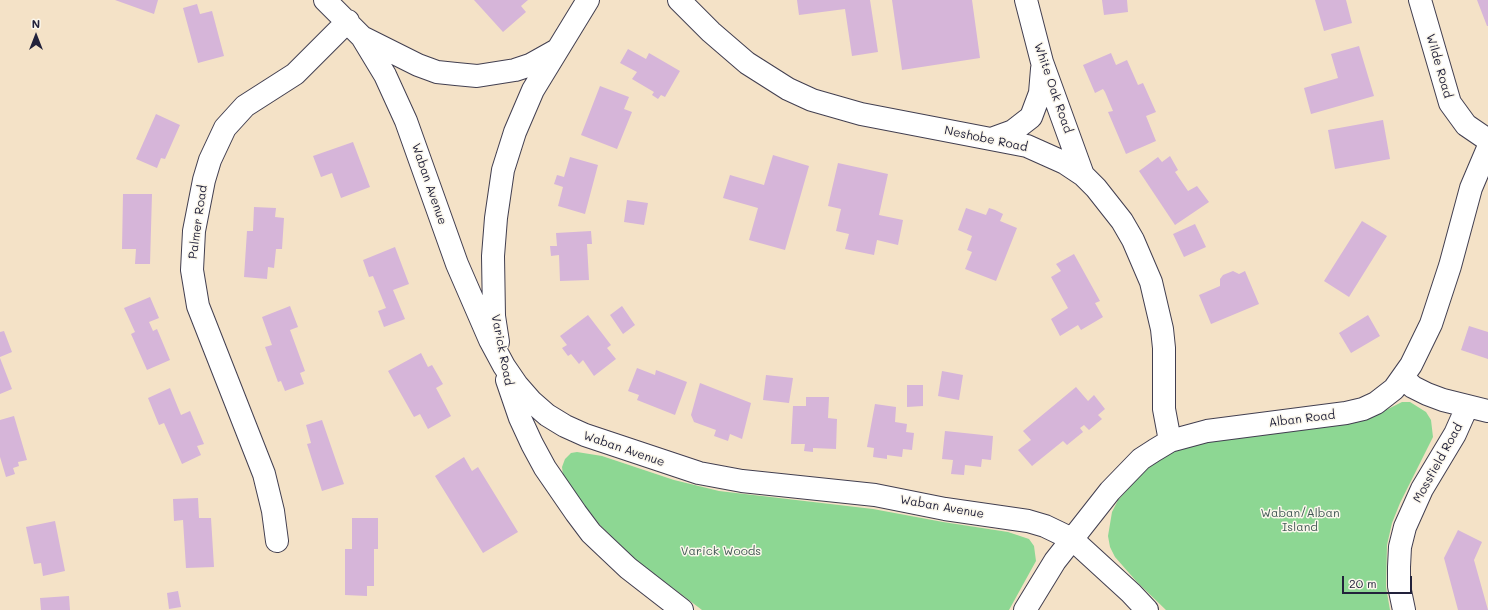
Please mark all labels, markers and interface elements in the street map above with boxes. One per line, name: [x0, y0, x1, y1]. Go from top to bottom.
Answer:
north arrow: [16, 16, 56, 56]
text: N: [32, 16, 40, 31]
street label: Wilde Road: [1423, 32, 1455, 100]
street label: White Oak Road: [1031, 41, 1075, 135]
street label: Neshobe Road: [943, 123, 1029, 155]
street label: Waban Avenue: [408, 141, 450, 227]
street label: Palmer Road: [186, 184, 210, 260]
street label: Varick Road: [488, 313, 516, 387]
street label: Alban Road: [1268, 408, 1336, 430]
street label: Mossfield Road: [1410, 421, 1466, 505]
street label: Waban Avenue: [581, 428, 667, 470]
street label: Waban Avenue: [899, 493, 985, 521]
park label: Waban/Alban Island: [1260, 506, 1340, 534]
park label: Varick Woods: [681, 544, 761, 558]
scale bar: [1344, 568, 1414, 594]
text: 20 m: [1349, 575, 1377, 591]

